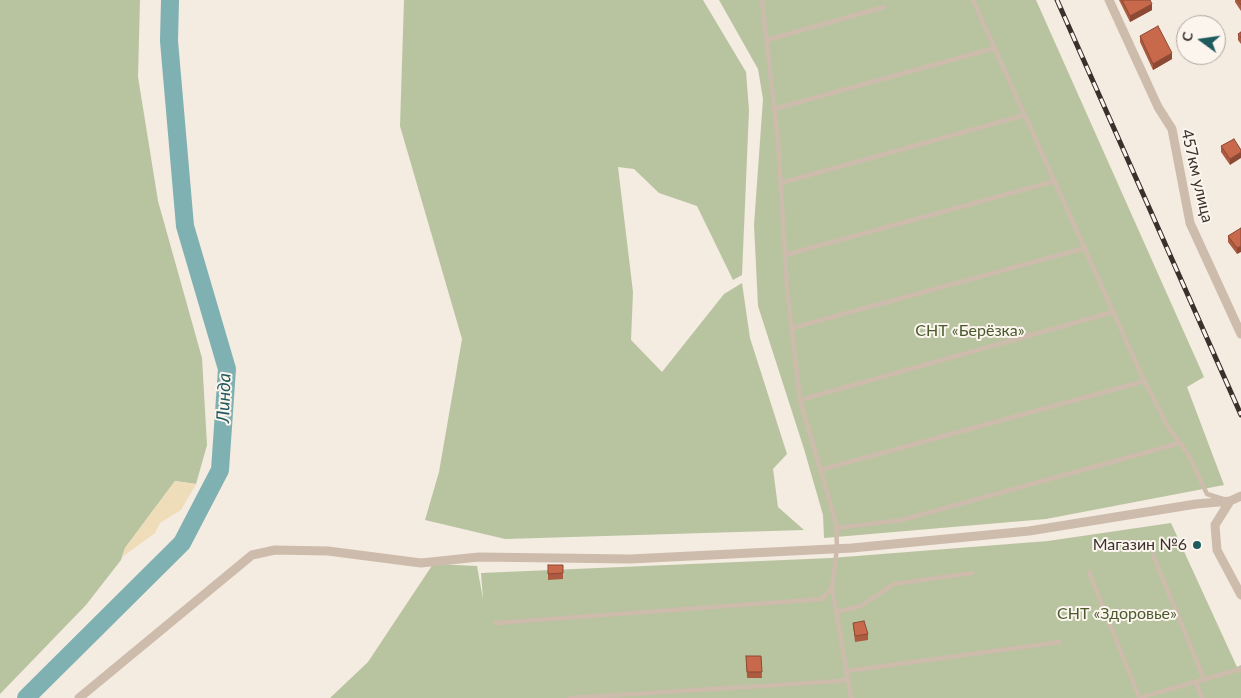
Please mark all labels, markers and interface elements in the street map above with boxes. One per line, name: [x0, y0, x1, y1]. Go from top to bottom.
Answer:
north arrow: [1176, 15, 1226, 65]
text: С: [1178, 30, 1196, 43]
street label: 457км улица: [1177, 127, 1217, 225]
park label: СНТ «Берёзка»: [915, 321, 1025, 341]
water label: Линда: [212, 373, 236, 423]
place label: Магазин №6: [1093, 535, 1187, 555]
marker: Магазин №6: [1191, 539, 1203, 551]
park label: СНТ «Здоровье»: [1057, 604, 1177, 624]

